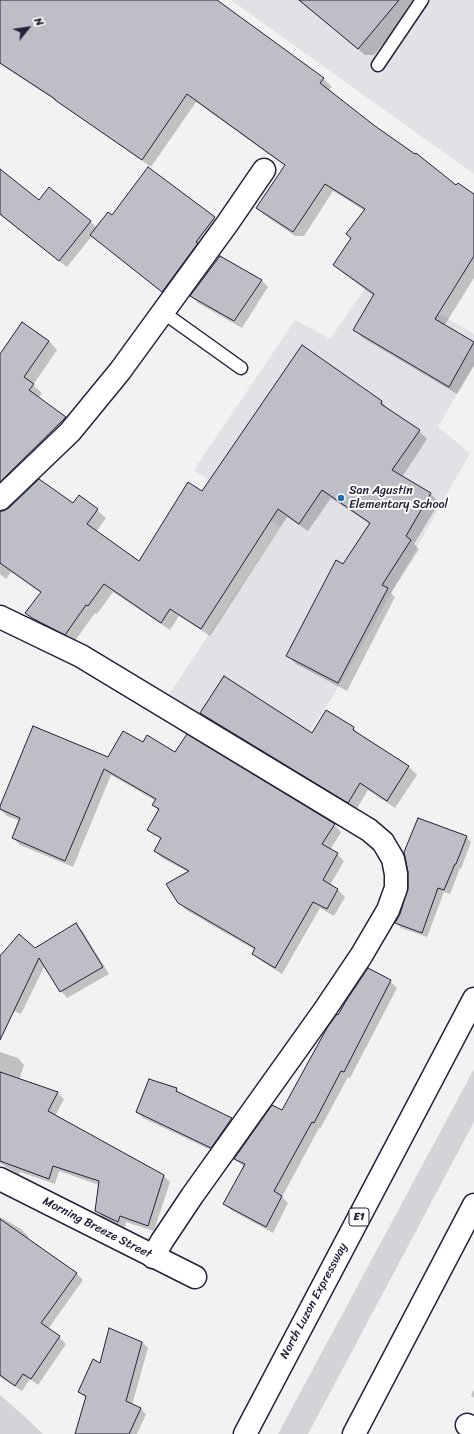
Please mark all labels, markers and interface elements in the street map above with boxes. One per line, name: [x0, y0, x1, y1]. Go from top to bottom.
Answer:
north arrow: [8, 8, 48, 48]
text: N: [29, 14, 49, 30]
place label: San Agustin Elementary School: [349, 484, 448, 512]
marker: San Agustin Elementary School: [336, 493, 346, 503]
street label: Morning Breeze Street: [40, 1194, 154, 1262]
road number: E1: [349, 1208, 369, 1226]
street label: North Luzon Expressway: [277, 1241, 351, 1361]

